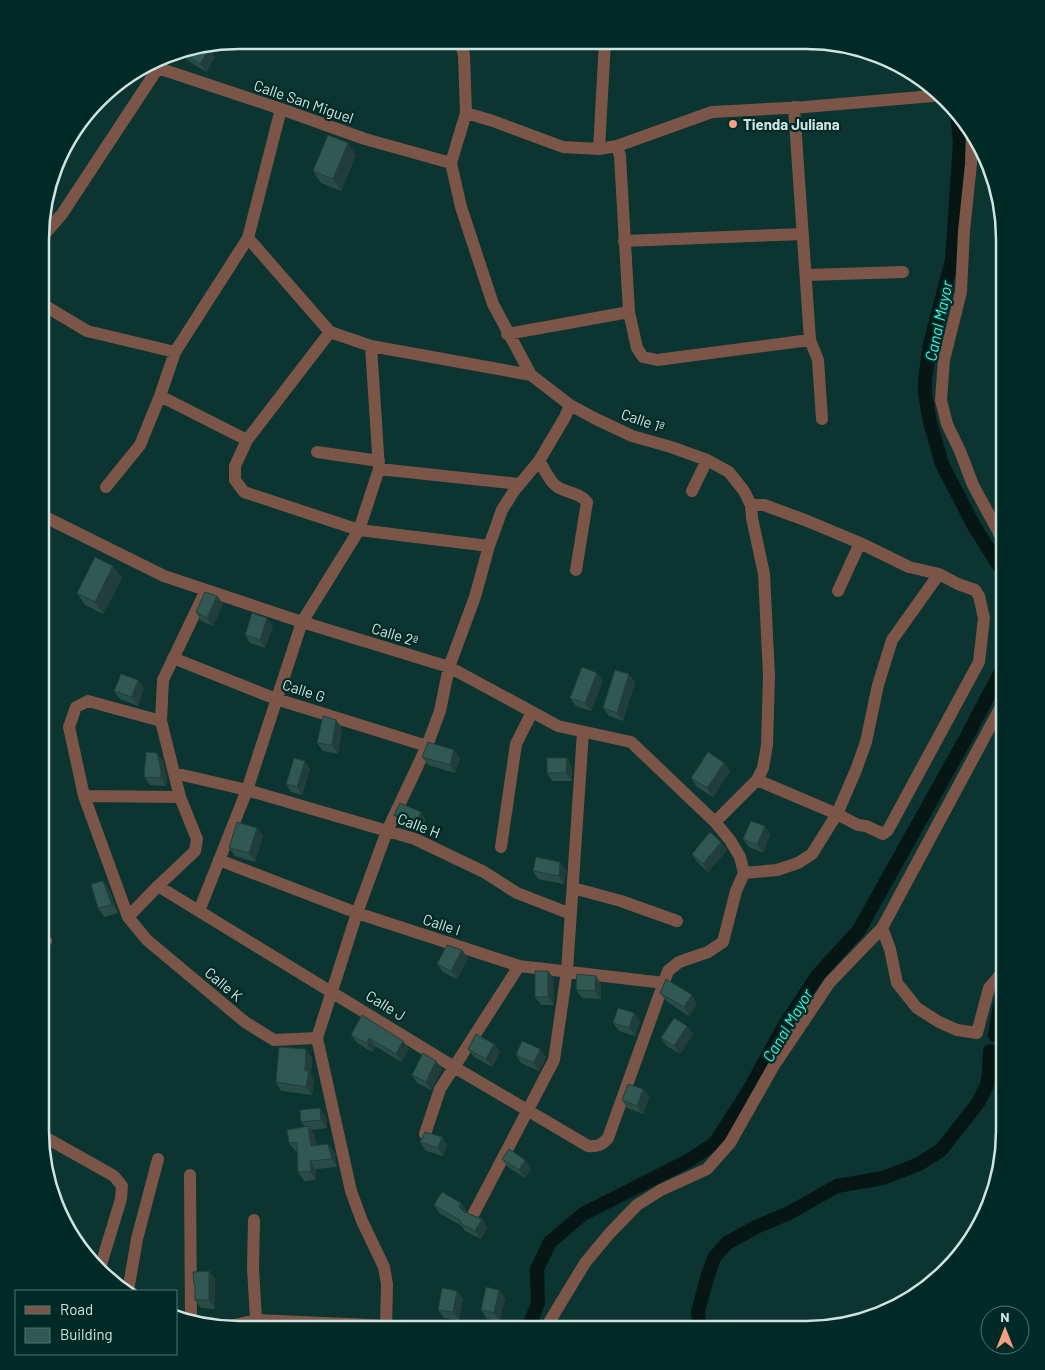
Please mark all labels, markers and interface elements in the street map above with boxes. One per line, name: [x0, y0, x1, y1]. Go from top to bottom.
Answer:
street label: Calle San Miguel: [252, 76, 356, 126]
place label: Tienda Juliana: [743, 115, 840, 133]
marker: Tienda Juliana: [727, 118, 739, 130]
water label: Canal Mayor: [920, 278, 956, 363]
street label: Calle 1ª: [619, 404, 667, 436]
street label: Calle 2ª: [370, 618, 420, 650]
street label: Calle G: [280, 675, 328, 705]
street label: Calle H: [395, 809, 443, 841]
street label: Calle I: [421, 909, 463, 939]
street label: Calle K: [201, 963, 247, 1005]
water label: Canal Mayor: [758, 984, 817, 1065]
street label: Calle J: [363, 986, 409, 1024]
legend: [15, 1290, 178, 1355]
text: Road: [60, 1300, 93, 1318]
north arrow: [980, 1305, 1030, 1355]
text: N: [1000, 1308, 1010, 1325]
text: Building: [60, 1325, 113, 1343]

